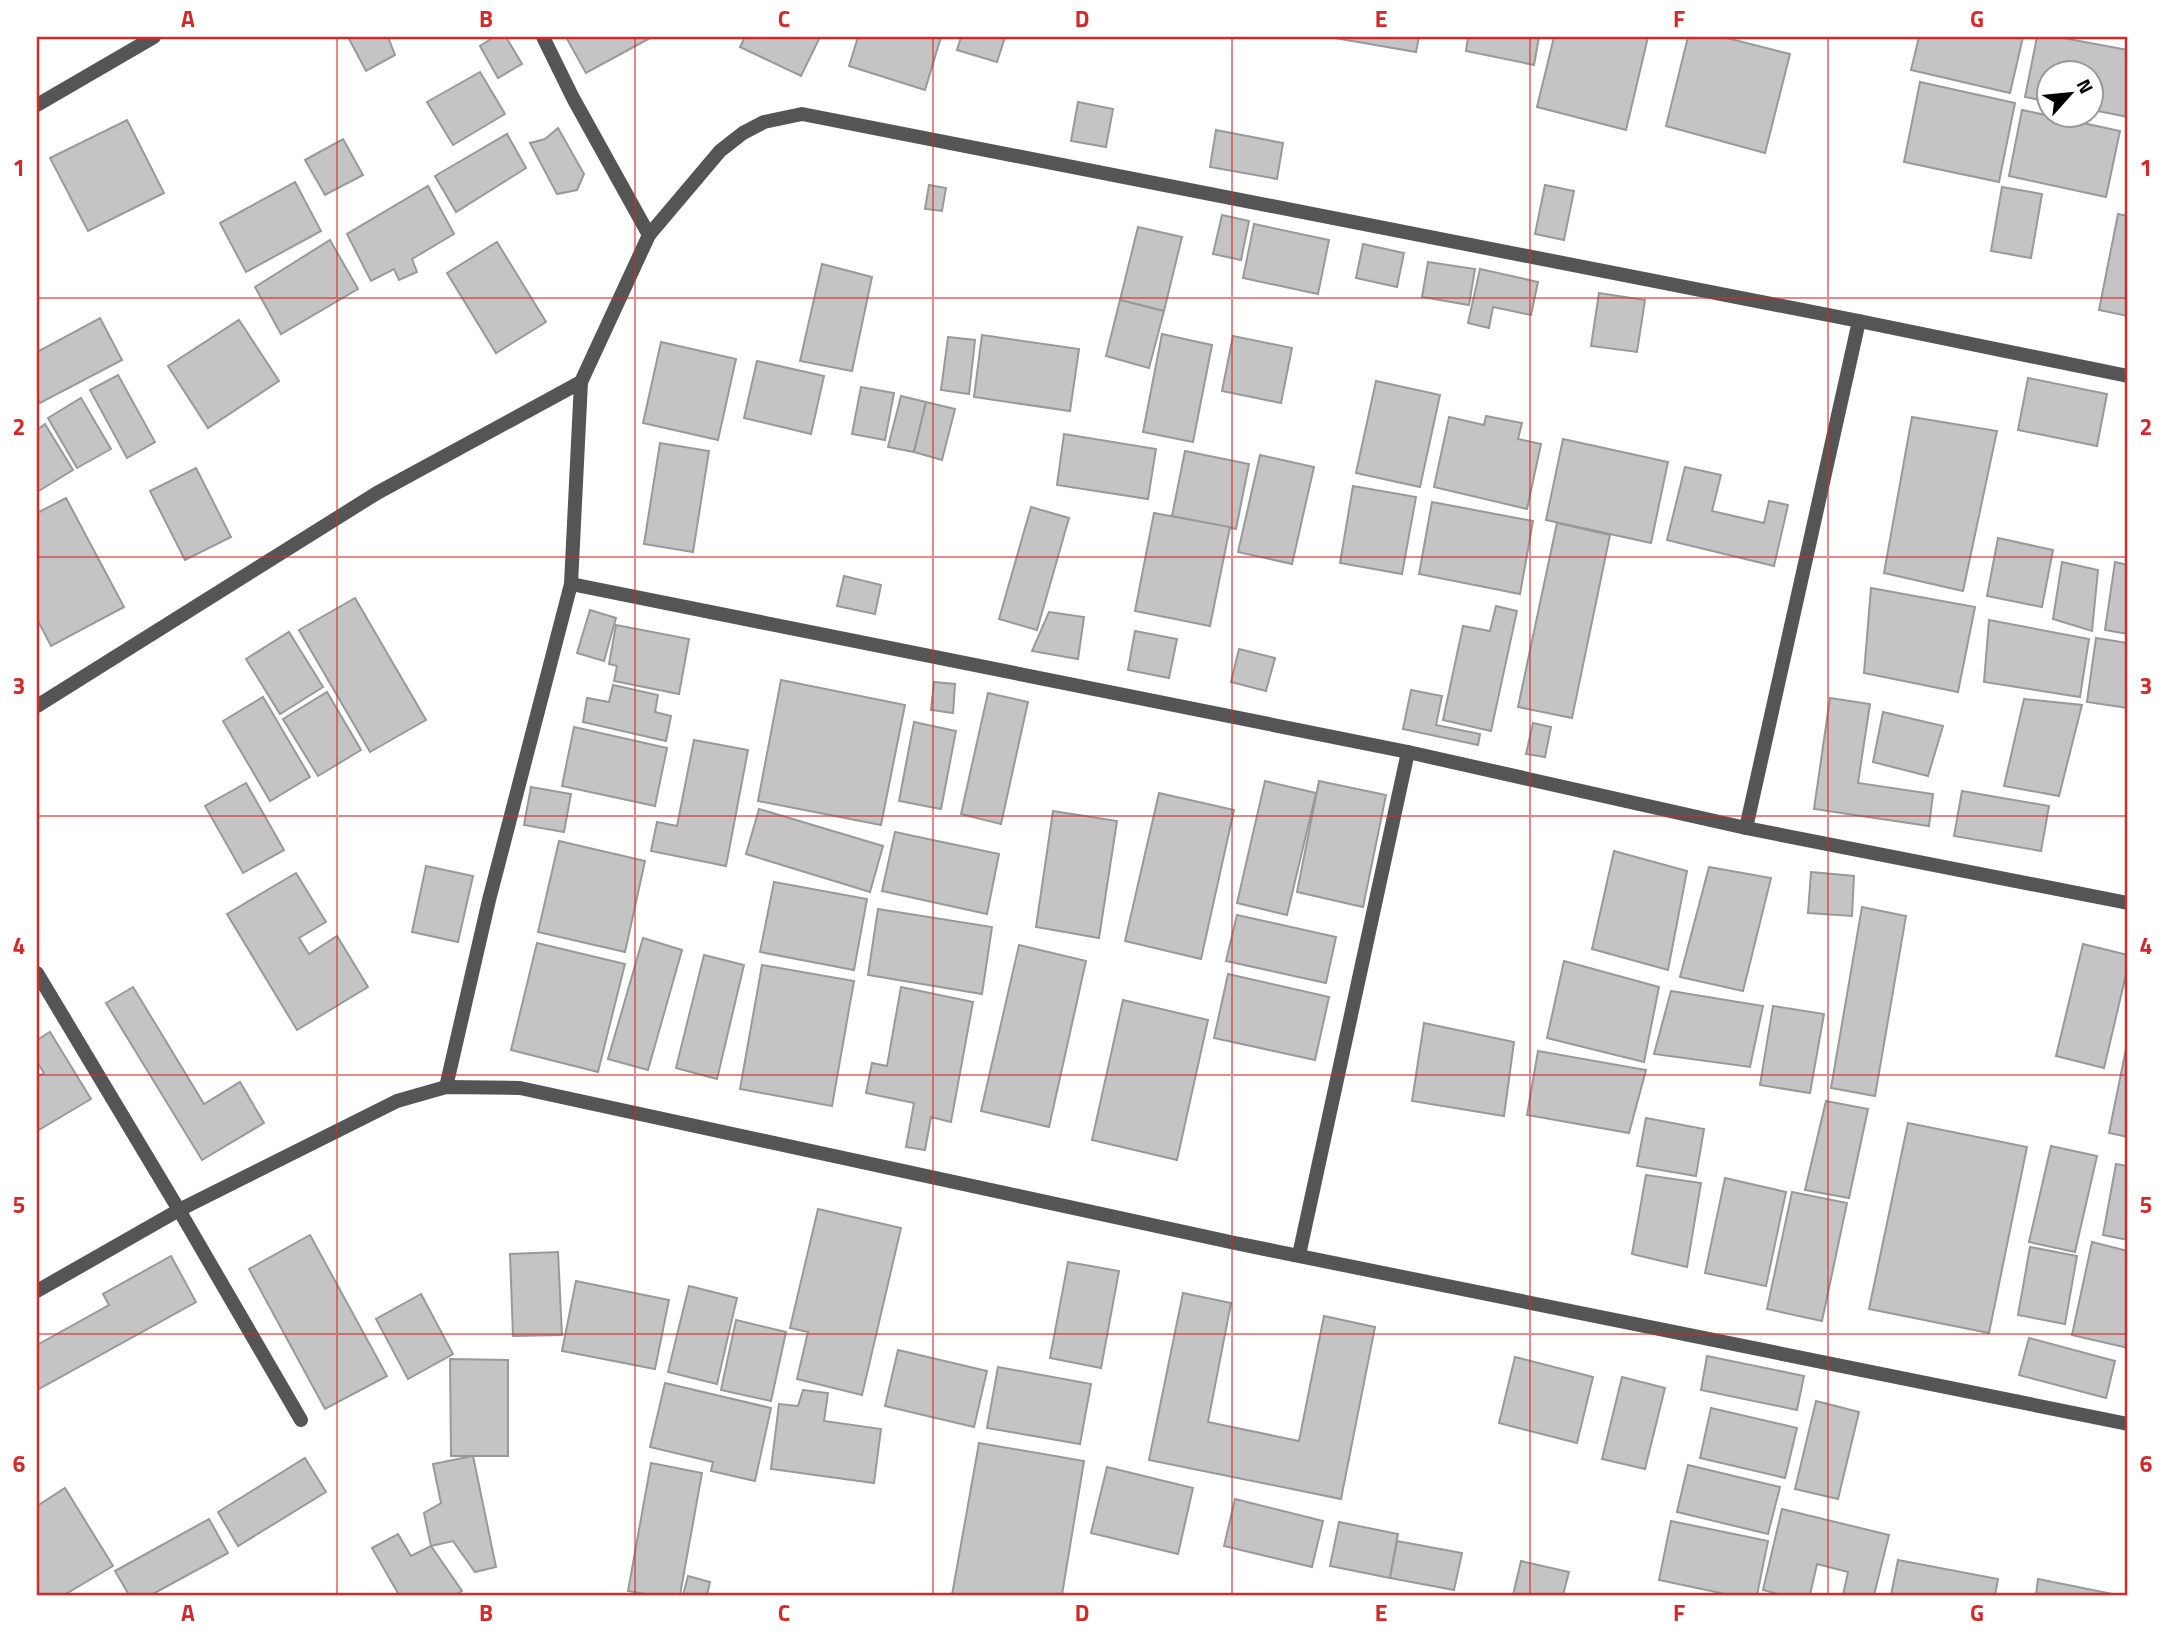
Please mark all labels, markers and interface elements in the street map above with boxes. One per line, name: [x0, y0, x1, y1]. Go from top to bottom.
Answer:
text: A: [181, 1, 195, 36]
text: B: [479, 1, 493, 36]
text: C: [778, 1, 790, 36]
text: D: [1075, 1, 1089, 36]
text: E: [1375, 1, 1387, 36]
text: F: [1673, 1, 1685, 36]
text: G: [1970, 1, 1984, 36]
north arrow: [2036, 60, 2106, 130]
text: N: [2070, 74, 2102, 99]
text: 1: [13, 150, 25, 185]
text: 1: [2140, 150, 2152, 185]
text: 2: [13, 409, 25, 444]
text: 2: [2140, 409, 2152, 444]
text: 3: [13, 668, 25, 703]
text: 3: [2140, 668, 2152, 703]
text: 4: [13, 928, 25, 963]
text: 4: [2140, 928, 2152, 963]
text: 5: [13, 1187, 25, 1222]
text: 5: [2140, 1187, 2152, 1222]
text: 6: [13, 1446, 26, 1481]
text: 6: [2140, 1446, 2153, 1481]
text: A: [181, 1595, 195, 1630]
text: B: [479, 1595, 493, 1630]
text: C: [778, 1595, 790, 1630]
text: D: [1075, 1595, 1089, 1630]
text: E: [1375, 1595, 1387, 1630]
text: F: [1673, 1595, 1685, 1630]
text: G: [1970, 1595, 1984, 1630]

